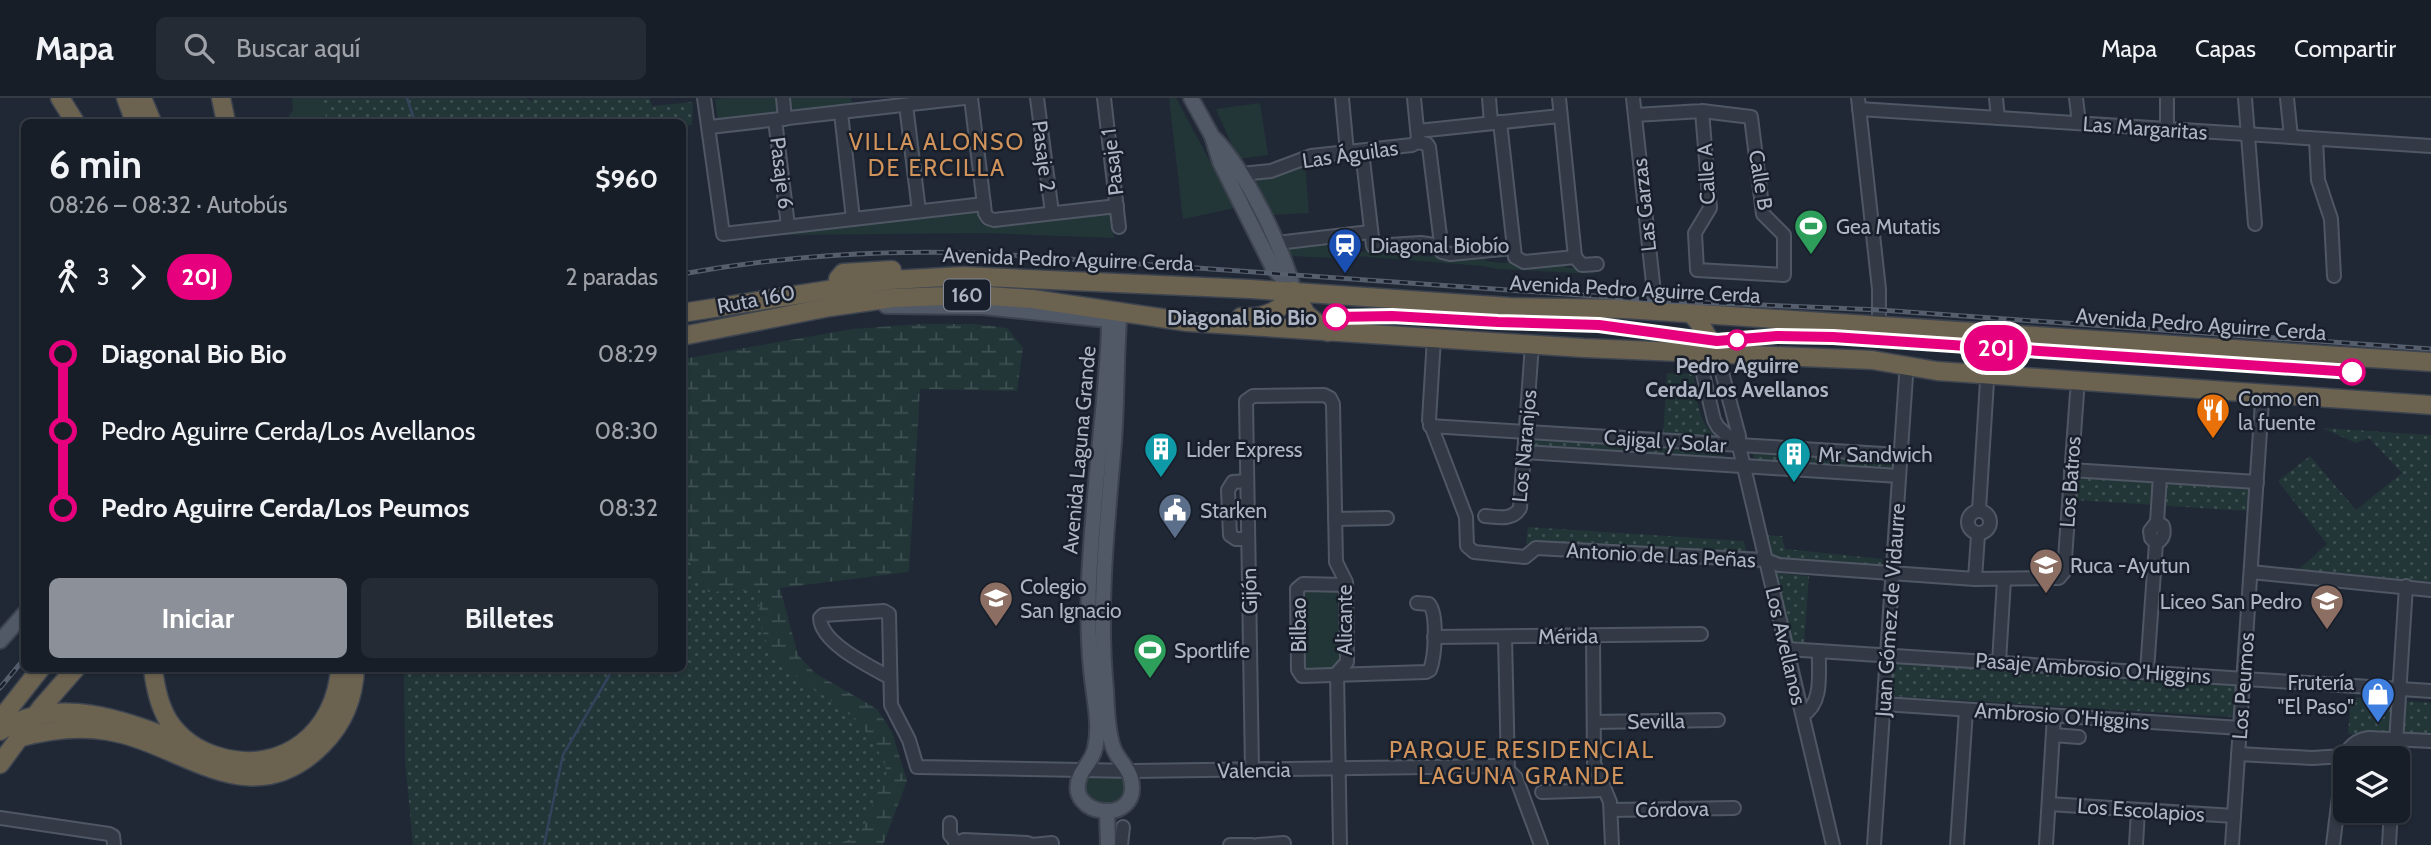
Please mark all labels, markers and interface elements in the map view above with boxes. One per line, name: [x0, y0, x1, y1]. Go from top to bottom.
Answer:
search box: [156, 17, 646, 80]
text: Mapa: [35, 28, 114, 68]
icon: search: [180, 29, 218, 67]
text: Buscar aquí: [236, 32, 360, 64]
text: Mapa: [2101, 34, 2157, 63]
text: Capas: [2195, 34, 2256, 63]
text: Compartir: [2294, 34, 2396, 63]
street label: Las Margaritas: [2082, 111, 2209, 145]
street label: Pasaje 2: [1026, 119, 1061, 193]
street label: Pasaje 1: [1095, 127, 1130, 197]
district label: VILLA ALONSO DE ERCILLA: [849, 128, 1025, 182]
street label: Las Águilas: [1301, 135, 1400, 173]
street label: Pasaje 6: [764, 136, 799, 211]
text: 6 min: [49, 141, 142, 188]
street label: Calle A: [1692, 143, 1720, 205]
street label: Calle B: [1744, 148, 1778, 212]
street label: Las Garzas: [1627, 157, 1661, 253]
text: $960: [595, 163, 658, 195]
text: 08:26 – 08:32 · Autobús: [49, 191, 287, 219]
sports icon: Gea Mutatis: [1792, 207, 1830, 256]
place label: Gea Mutatis: [1836, 214, 1941, 239]
station icon: Diagonal Biobío: [1326, 226, 1364, 275]
place label: Diagonal Biobío: [1370, 233, 1509, 258]
street label: Avenida Pedro Aguirre Cerda: [942, 242, 1194, 276]
icon: walk: [49, 258, 87, 296]
icon: forward: [119, 258, 157, 296]
text: 20J: [181, 262, 218, 291]
text: 3: [97, 263, 109, 291]
text: 2 paradas: [565, 263, 658, 291]
street label: Avenida Pedro Aguirre Cerda: [1509, 270, 1761, 308]
street label: Ruta 160: [715, 279, 797, 319]
road number: 160: [944, 280, 990, 310]
street label: Avenida Pedro Aguirre Cerda: [2075, 303, 2327, 345]
marker: Diagonal Bio Bio: [1323, 304, 1349, 330]
place label: Diagonal Bio Bio: [1167, 305, 1317, 330]
line badge: 20J: [1956, 325, 2036, 371]
marker: Pedro Aguirre Cerda/Los Avellanos: [1727, 330, 1747, 350]
text: 20J: [1978, 333, 2014, 362]
text: Diagonal Bio Bio: [101, 338, 287, 370]
text: 08:29: [598, 340, 658, 368]
street label: Avenida Laguna Grande: [1057, 345, 1101, 555]
place label: Pedro Aguirre Cerda/Los Avellanos: [1645, 353, 1829, 402]
unlabelled marker: [2339, 359, 2365, 385]
place label: Como en la fuente: [2238, 386, 2319, 435]
street label: Los Naranjos: [1507, 388, 1542, 503]
restaurant icon: Como en la fuente: [2194, 391, 2232, 440]
text: Pedro Aguirre Cerda/Los Avellanos: [101, 415, 476, 447]
text: 08:30: [595, 417, 658, 445]
street label: Cajigal y Solar: [1603, 424, 1728, 459]
building icon: Lider Express: [1142, 430, 1180, 479]
building icon: Mr Sandwich: [1775, 435, 1813, 484]
street label: Los Batros: [2054, 435, 2086, 528]
place label: Lider Express: [1186, 437, 1303, 462]
place label: Mr Sandwich: [1818, 442, 1933, 467]
public building icon: Starken: [1156, 491, 1194, 540]
text: Pedro Aguirre Cerda/Los Peumos: [101, 492, 470, 524]
text: 08:32: [599, 494, 658, 522]
place label: Starken: [1200, 498, 1267, 523]
street label: Juan Gómez de Vidaurre: [1870, 502, 1910, 719]
street label: Antonio de Las Peñas: [1566, 538, 1757, 572]
school or university icon: Ruca -Ayutun: [2027, 546, 2065, 595]
place label: Ruca -Ayutun: [2070, 553, 2190, 578]
street label: Gijón: [1236, 568, 1263, 614]
place label: Colegio San Ignacio: [1020, 574, 1122, 623]
button: Iniciar: [49, 578, 347, 658]
button: Billetes: [361, 578, 658, 658]
school or university icon: Colegio San Ignacio: [977, 579, 1015, 628]
school or university icon: Liceo San Pedro: [2308, 582, 2346, 631]
street label: Alicante: [1332, 584, 1357, 656]
street label: Los Avellanos: [1760, 585, 1812, 708]
place label: Liceo San Pedro: [2160, 589, 2302, 614]
street label: Bilbao: [1286, 597, 1311, 653]
street label: Mérida: [1538, 623, 1598, 649]
sports icon: Sportlife: [1131, 631, 1169, 680]
street label: Los Peumos: [2227, 631, 2259, 740]
place label: Sportlife: [1174, 638, 1250, 663]
street label: Pasaje Ambrosio O'Higgins: [1974, 647, 2212, 690]
place label: Frutería "El Paso": [2278, 670, 2354, 719]
shop icon: Frutería "El Paso": [2359, 675, 2397, 724]
street label: Ambrosio O'Higgins: [1974, 697, 2151, 735]
street label: Sevilla: [1627, 708, 1685, 734]
district label: PARQUE RESIDENCIAL LAGUNA GRANDE: [1389, 736, 1655, 790]
map controls: [2333, 746, 2410, 823]
button: layers: [2333, 746, 2410, 823]
street label: Valencia: [1217, 757, 1291, 783]
street label: Los Escolapios: [2076, 793, 2206, 827]
street label: Córdova: [1635, 796, 1709, 822]

